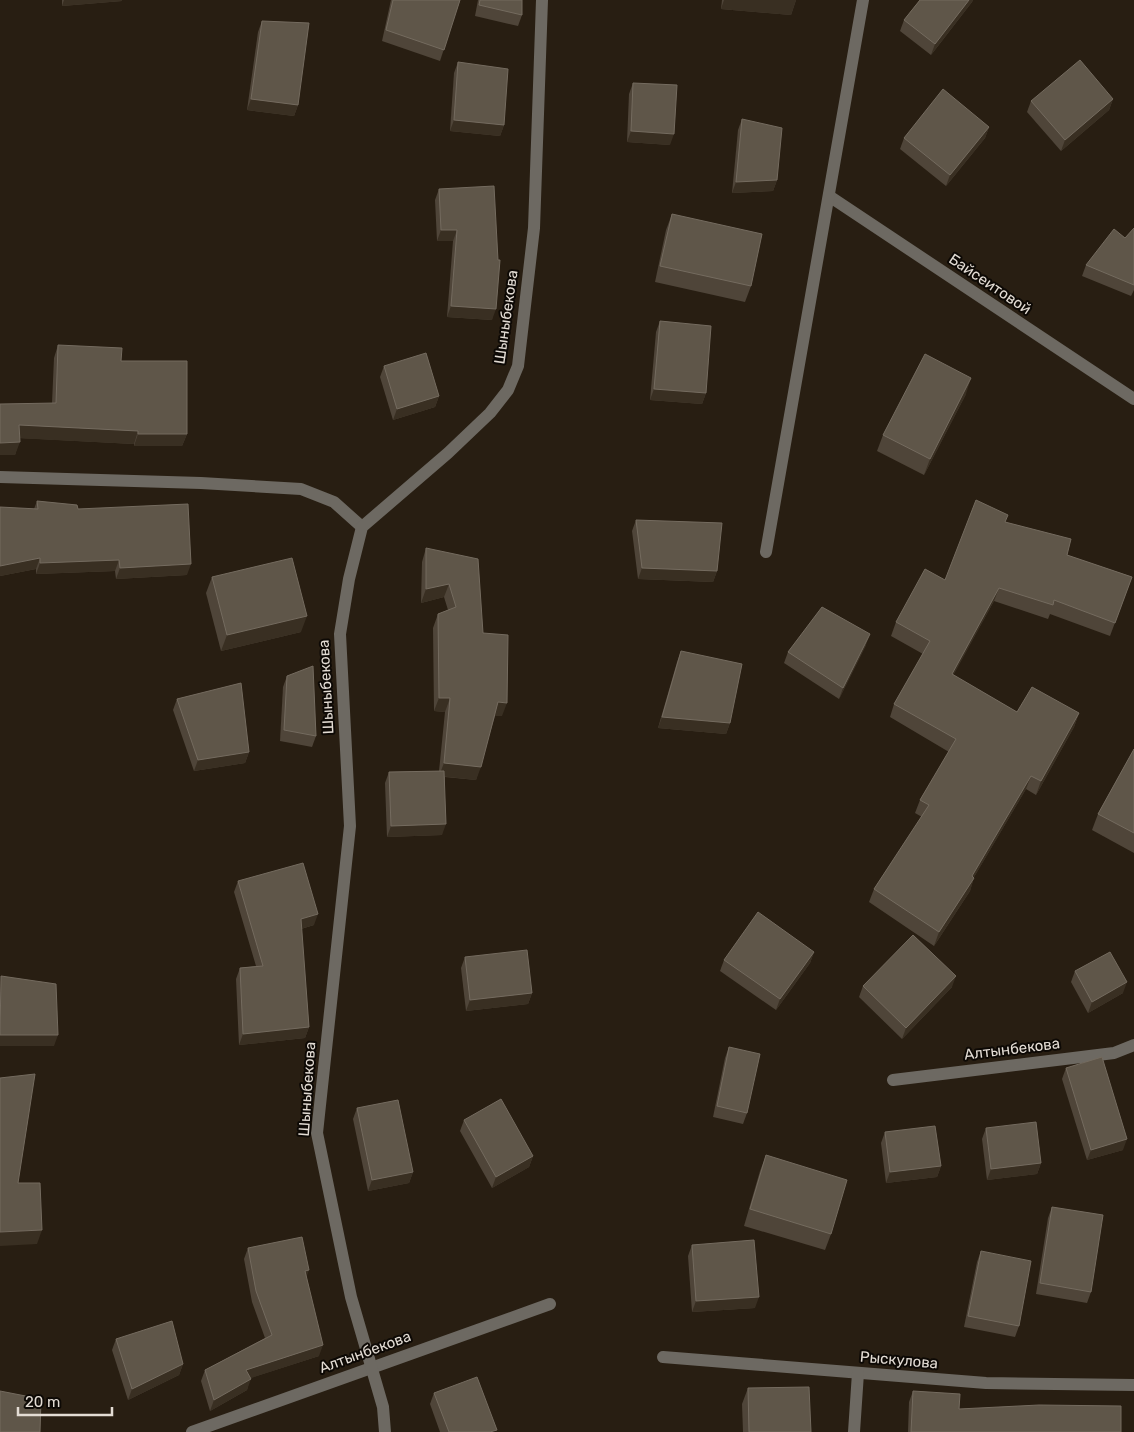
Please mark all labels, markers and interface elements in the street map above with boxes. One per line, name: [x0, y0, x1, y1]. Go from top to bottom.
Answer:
street label: Байсеитовой: [945, 250, 1035, 318]
street label: Шыныбекова: [490, 269, 522, 365]
street label: Шыныбекова: [315, 639, 337, 735]
street label: Алтынбекова: [963, 1034, 1061, 1064]
street label: Шыныбекова: [295, 1041, 319, 1137]
street label: Алтынбекова: [317, 1327, 413, 1377]
street label: Рыскулова: [859, 1348, 939, 1372]
scale bar: [18, 1384, 111, 1416]
text: 20 m: [25, 1393, 60, 1411]

